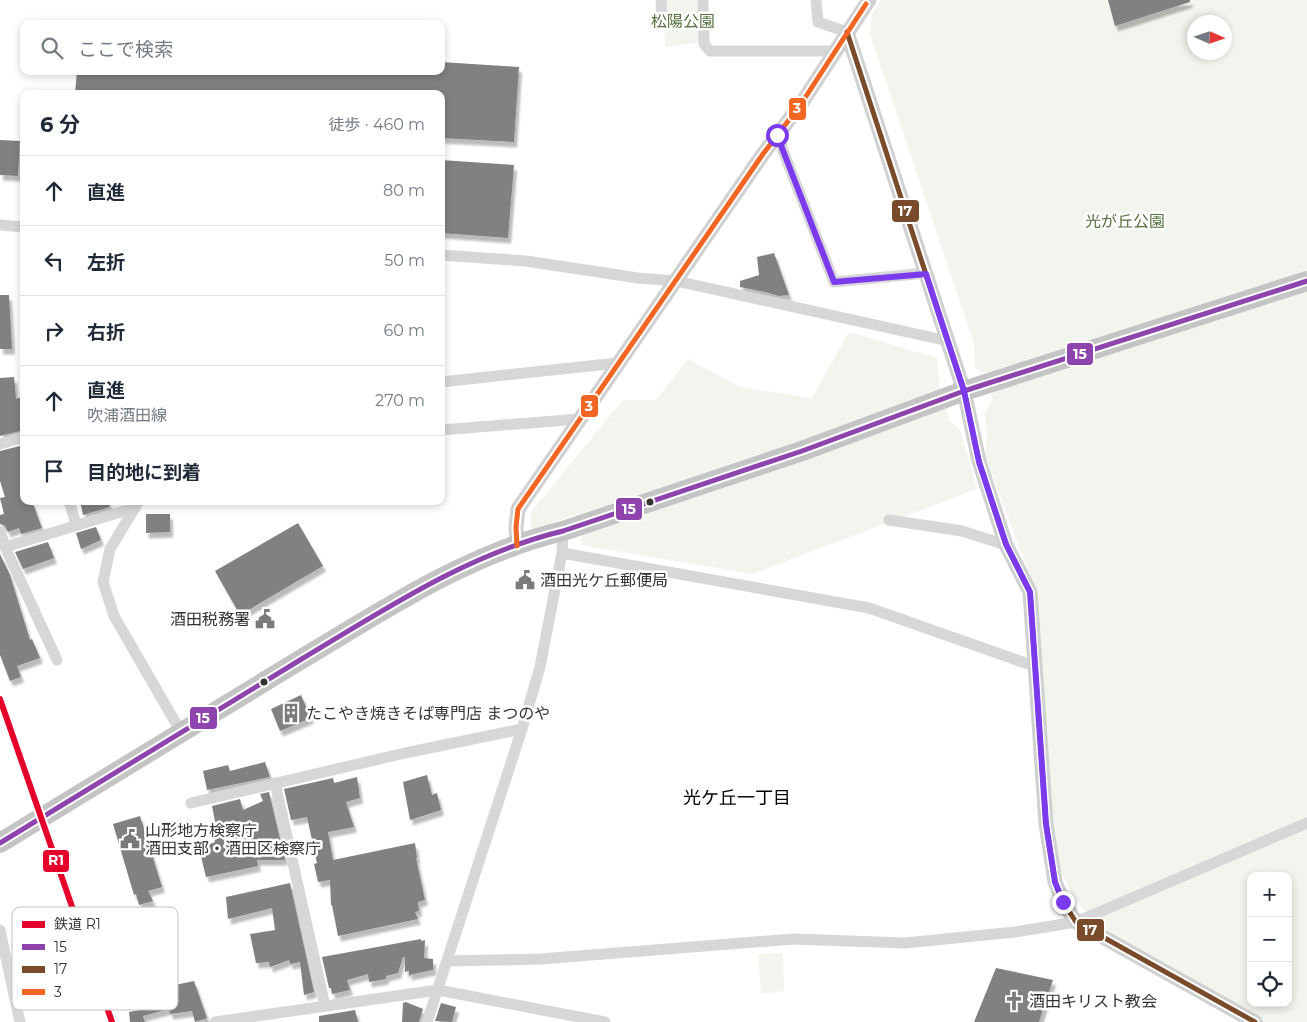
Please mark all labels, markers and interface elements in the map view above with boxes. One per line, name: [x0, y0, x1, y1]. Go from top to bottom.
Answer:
park label: 松陽公園: [651, 12, 715, 31]
north arrow: [1187, 15, 1232, 60]
search box: [20, 20, 445, 75]
icon: search: [38, 34, 66, 62]
text: ここで検索: [78, 38, 173, 61]
line badge: 3: [788, 97, 807, 121]
text: 3: [792, 99, 801, 117]
text: 6 分: [40, 112, 80, 137]
text: 徒歩 · 460 m: [329, 115, 425, 134]
route start: [766, 124, 789, 147]
icon: ahead: [40, 177, 68, 205]
text: 直進: [87, 181, 125, 204]
text: 80 m: [383, 181, 425, 200]
line badge: 17: [891, 199, 920, 223]
text: 17: [898, 202, 912, 220]
park label: 光が丘公園: [1085, 212, 1165, 231]
icon: left: [40, 247, 68, 275]
text: 左折: [87, 251, 125, 274]
text: 50 m: [384, 251, 425, 270]
icon: right: [40, 317, 68, 345]
text: 右折: [87, 321, 125, 344]
text: 60 m: [383, 321, 425, 340]
line badge: 15: [1066, 342, 1094, 366]
text: 15: [1073, 345, 1087, 363]
text: 直進: [87, 379, 125, 402]
icon: ahead: [40, 387, 68, 415]
text: 270 m: [375, 391, 425, 410]
line badge: 3: [580, 394, 599, 418]
text: 3: [584, 397, 593, 415]
text: 吹浦酒田線: [87, 406, 167, 425]
icon: arrive: [40, 457, 68, 485]
text: 目的地に到着: [87, 461, 201, 484]
line badge: 15: [615, 497, 643, 521]
unlabelled marker: [645, 497, 655, 507]
text: 15: [622, 500, 636, 518]
public building icon: 酒田光ケ丘郵便局: [514, 569, 536, 591]
place label: 酒田光ケ丘郵便局: [540, 571, 668, 590]
public building icon: 酒田税務署: [254, 608, 276, 630]
place label: 酒田税務署: [170, 610, 250, 629]
unlabelled marker: [259, 677, 269, 687]
building icon: たこやき焼きそば専門店 まつのや: [280, 702, 302, 724]
place label: たこやき焼きそば専門店 まつのや: [306, 704, 550, 723]
line badge: 15: [189, 706, 218, 730]
text: 15: [196, 709, 210, 727]
district label: 光ケ丘一丁目: [683, 787, 791, 809]
place label: 山形地方検察庁 酒田支部・酒田区検察庁: [145, 821, 321, 858]
public building icon: 山形地方検察庁 酒田支部・酒田区検察庁: [119, 828, 141, 850]
line badge: R1: [42, 849, 70, 873]
text: R1: [48, 851, 64, 869]
map controls: [1247, 872, 1292, 1007]
button: +: [1247, 872, 1292, 917]
route end: [1052, 891, 1075, 914]
legend: [12, 907, 178, 1010]
text: 鉄道 R1: [54, 915, 101, 933]
button: −: [1247, 917, 1292, 962]
line badge: 17: [1076, 918, 1105, 942]
text: 17: [1083, 921, 1097, 939]
text: 15: [54, 938, 67, 956]
text: 17: [54, 960, 67, 978]
button: locate: [1247, 962, 1292, 1007]
text: 3: [54, 983, 62, 1001]
church icon: 酒田キリスト教会: [1003, 990, 1025, 1012]
place label: 酒田キリスト教会: [1029, 992, 1157, 1011]

